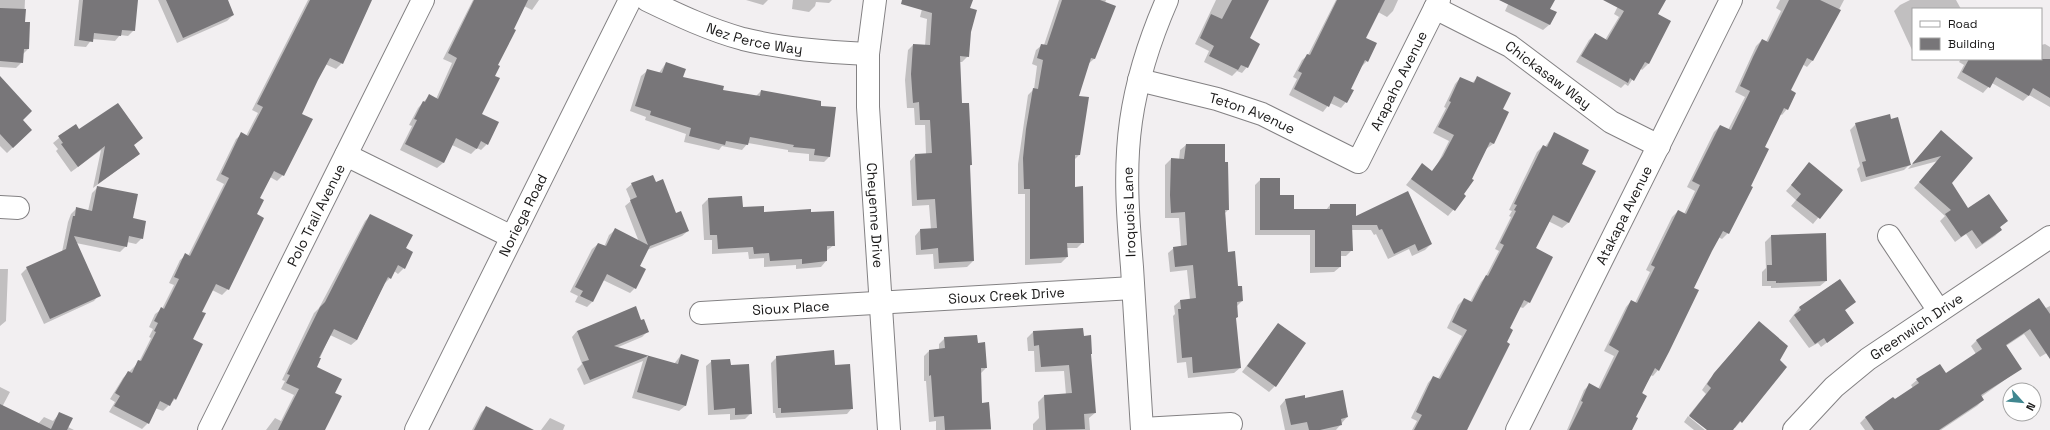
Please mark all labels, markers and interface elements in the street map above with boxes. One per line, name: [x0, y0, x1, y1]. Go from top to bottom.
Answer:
legend: [1912, 8, 2042, 60]
text: Road: [1948, 16, 1977, 32]
street label: Nez Perce Way: [704, 19, 804, 58]
street label: Arapaho Avenue: [1366, 28, 1431, 134]
text: Building: [1948, 36, 1995, 52]
street label: Chickasaw Way: [1502, 37, 1595, 113]
street label: Teton Avenue: [1207, 88, 1298, 138]
street label: Polo Trail Avenue: [283, 161, 349, 269]
street label: Cheyenne Drive: [863, 162, 887, 269]
street label: Atakapa Avenue: [1592, 163, 1656, 268]
street label: Iroquois Lane: [1118, 167, 1140, 257]
street label: Noriega Road: [495, 171, 551, 259]
street label: Sioux Creek Drive: [948, 283, 1065, 308]
street label: Greenwich Drive: [1866, 289, 1966, 364]
street label: Sioux Place: [752, 297, 830, 319]
north arrow: [2002, 382, 2042, 422]
text: N: [2023, 400, 2039, 413]

